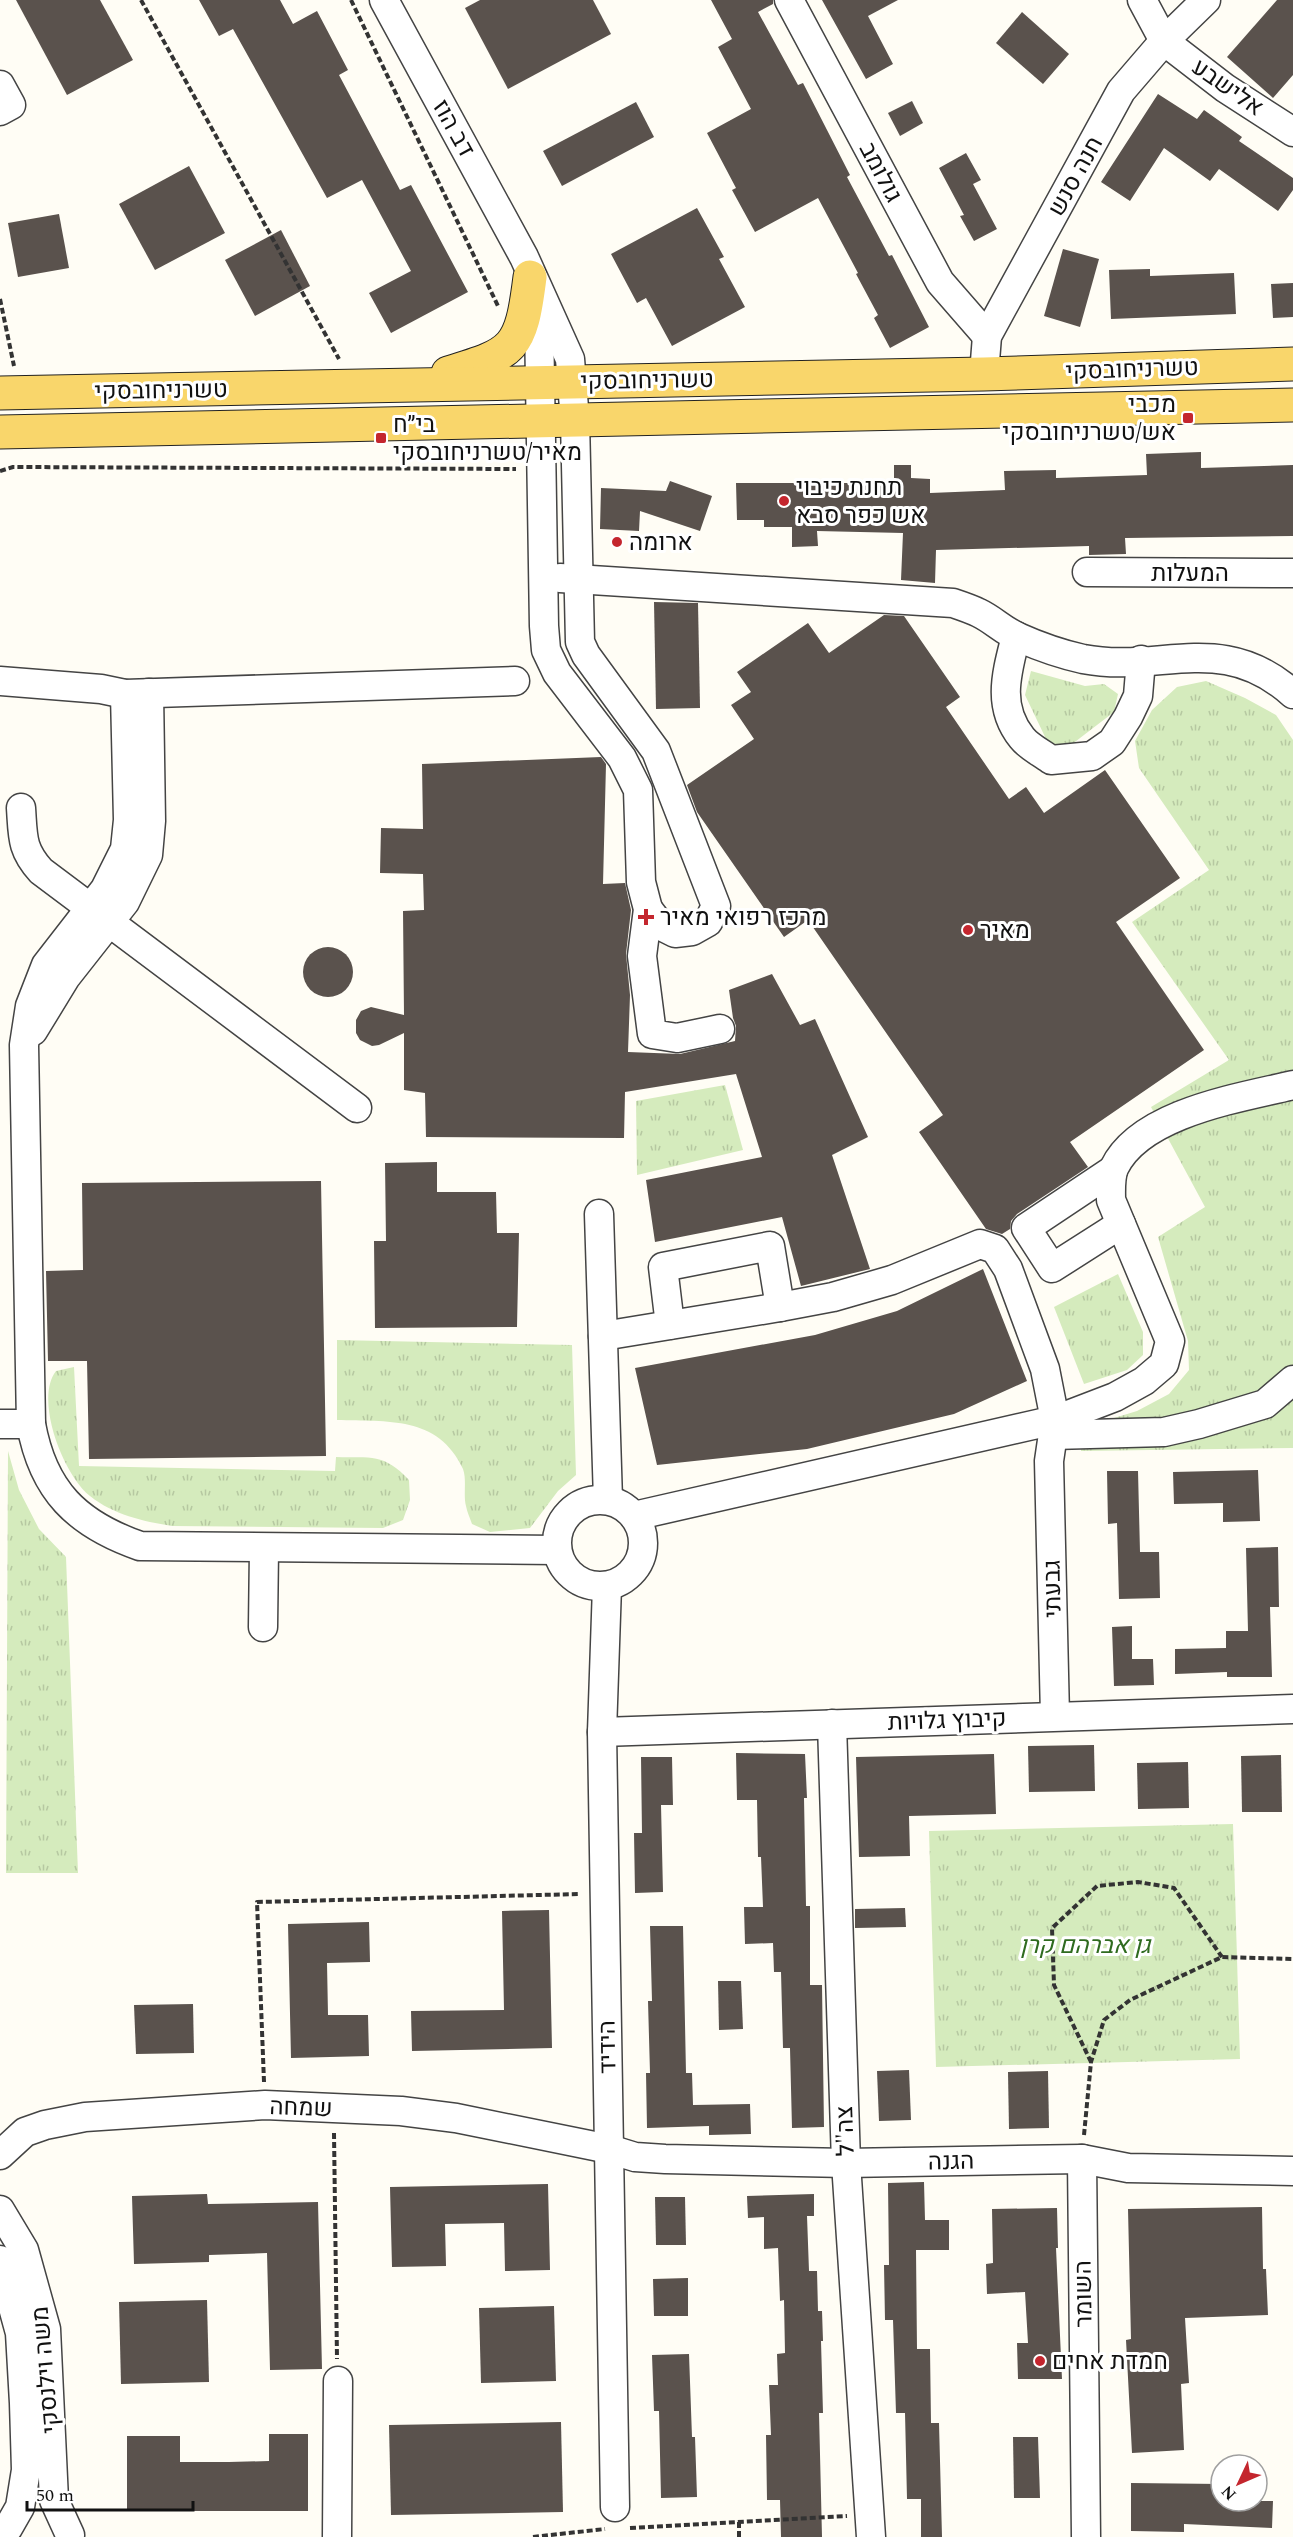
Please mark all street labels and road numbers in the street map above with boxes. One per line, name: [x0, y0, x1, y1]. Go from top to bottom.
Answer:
street label: אלישבע: [1184, 50, 1271, 126]
street label: דב הוז: [423, 93, 484, 164]
street label: חנה סנש: [1039, 130, 1113, 223]
street label: גולומב: [849, 136, 911, 209]
street label: טשרניחובסקי: [1065, 350, 1199, 390]
street label: טשרניחובסקי: [580, 362, 714, 400]
street label: טשרניחובסקי: [94, 372, 228, 410]
street label: המעלות: [1151, 556, 1229, 592]
street label: גבעתי: [1034, 1560, 1072, 1618]
street label: קיבוץ גלויות: [887, 1701, 1007, 1741]
street label: הידיד: [590, 2020, 626, 2074]
street label: שמחה: [269, 2089, 333, 2127]
street label: צה"ל: [827, 2105, 865, 2157]
street label: הגנה: [928, 2144, 974, 2180]
street label: השומר: [1065, 2260, 1103, 2328]
street label: משה וילנסקי: [23, 2305, 69, 2435]

